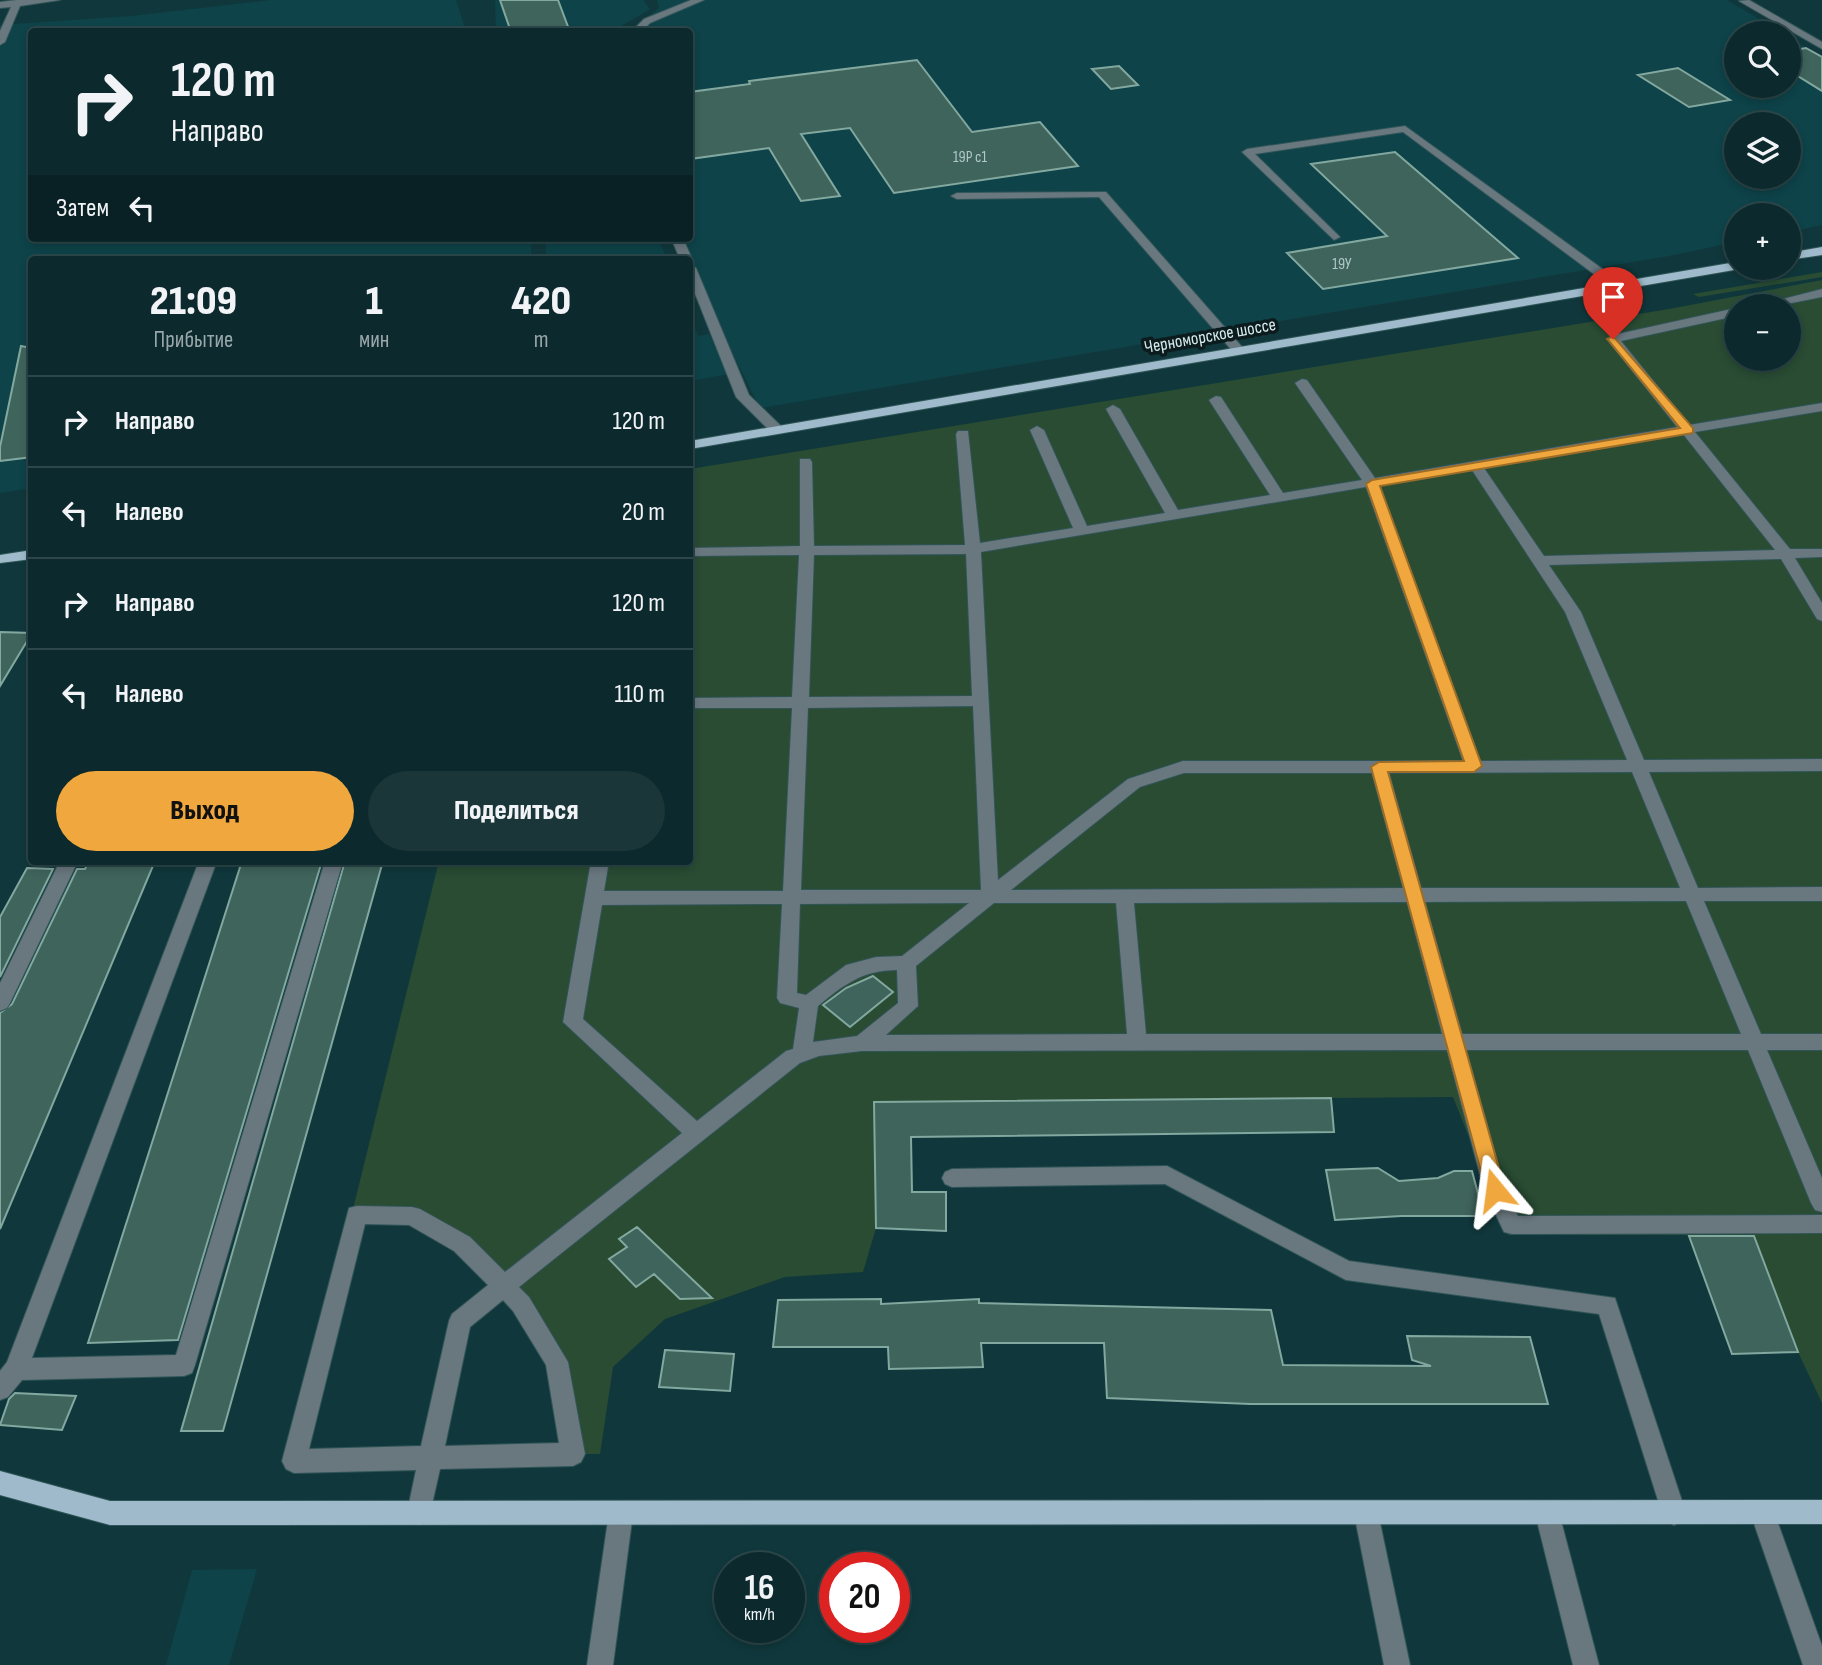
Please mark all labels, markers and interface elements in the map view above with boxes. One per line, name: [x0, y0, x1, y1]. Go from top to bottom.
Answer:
map controls: [1724, 21, 1801, 371]
button: search: [1724, 21, 1801, 98]
text: 120 m: [171, 52, 276, 111]
icon: right: [56, 56, 147, 147]
text: Направо: [171, 112, 264, 151]
button: layers: [1724, 112, 1801, 189]
house number: 19Р с1: [953, 148, 987, 167]
icon: left: [123, 189, 161, 227]
text: Затем: [56, 193, 109, 224]
button: +: [1724, 203, 1801, 280]
house number: 19У: [1332, 255, 1352, 274]
pin: [1583, 267, 1643, 339]
text: 21:09: [150, 276, 237, 327]
text: 1: [366, 276, 383, 327]
text: 420: [511, 276, 571, 327]
icon: arrive: [1594, 278, 1632, 316]
button: −: [1724, 294, 1801, 371]
street label: Черноморское шоссе: [1143, 314, 1277, 358]
text: Прибытие: [154, 326, 233, 354]
text: мин: [359, 326, 389, 354]
text: m: [534, 326, 549, 354]
icon: right: [56, 403, 94, 441]
text: Направо: [115, 406, 194, 437]
text: 120 m: [612, 406, 665, 437]
icon: left: [56, 494, 94, 532]
text: Налево: [115, 497, 184, 528]
text: 20 m: [622, 497, 665, 528]
icon: right: [56, 585, 94, 623]
text: Направо: [115, 588, 194, 619]
text: 120 m: [612, 588, 665, 619]
icon: left: [56, 676, 94, 714]
text: Налево: [115, 679, 184, 710]
text: 110 m: [614, 679, 665, 710]
button: Выход: [56, 771, 354, 851]
button: Поделиться: [368, 771, 665, 851]
position arrow: [1458, 1153, 1532, 1227]
speed limit sign: 20: [819, 1552, 910, 1643]
text: 16: [744, 1567, 775, 1610]
text: km/h: [744, 1604, 775, 1625]

